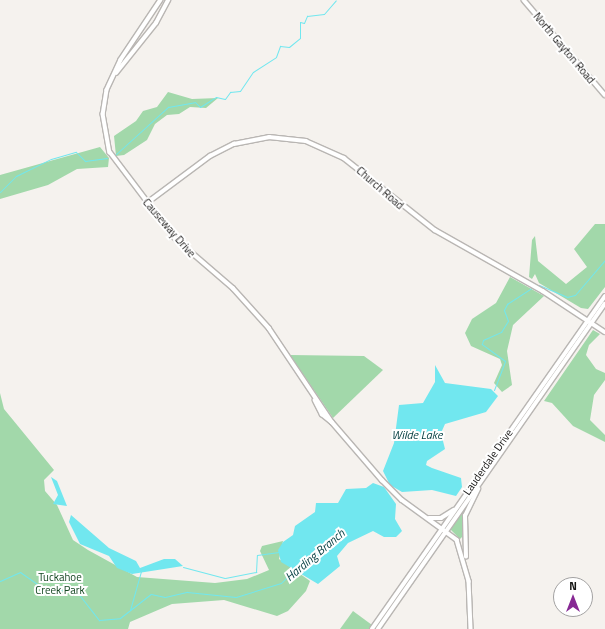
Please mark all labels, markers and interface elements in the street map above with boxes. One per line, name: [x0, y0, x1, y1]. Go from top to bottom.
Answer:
street label: North Gayton Road: [530, 10, 598, 86]
street label: Church Road: [354, 164, 406, 212]
street label: Causeway Drive: [140, 196, 198, 260]
street label: Lauderdale Drive: [460, 426, 516, 498]
water label: Wilde Lake: [392, 428, 442, 442]
water label: Harding Branch: [282, 526, 348, 584]
park label: Tuckahoe Creek Park: [35, 571, 85, 597]
north arrow: [553, 577, 593, 617]
text: N: [569, 578, 577, 594]

